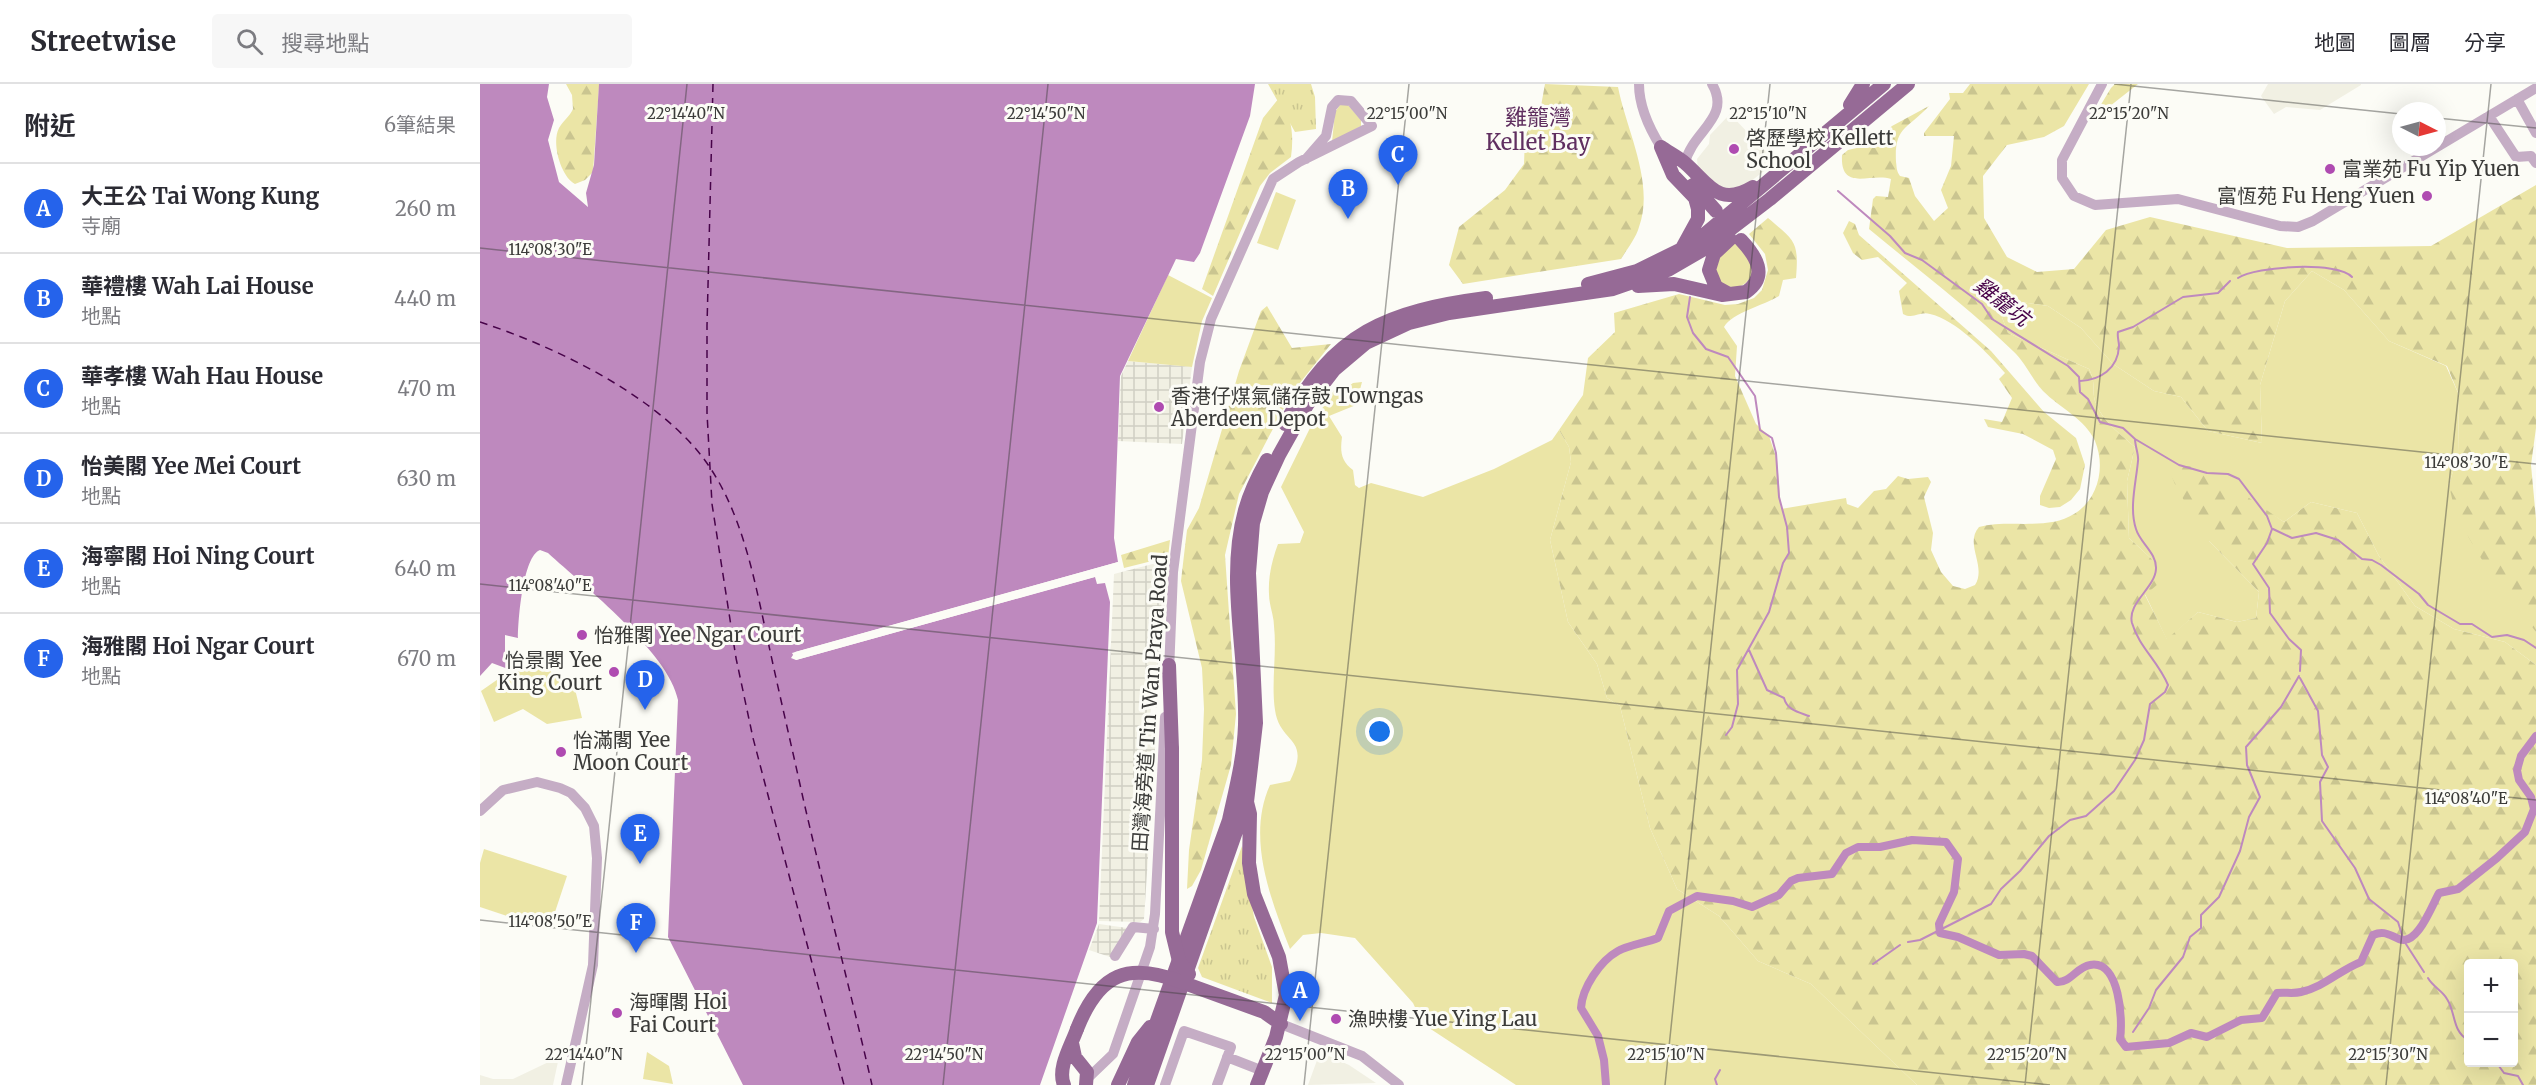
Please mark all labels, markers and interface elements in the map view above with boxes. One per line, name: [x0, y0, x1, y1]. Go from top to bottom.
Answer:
search box: [212, 14, 632, 68]
text: Streetwise: [30, 23, 176, 59]
icon: search: [233, 25, 266, 58]
text: 搜尋地點: [281, 29, 369, 57]
text: 地圖: [2314, 29, 2356, 56]
text: 圖層: [2389, 29, 2431, 56]
text: 分享: [2464, 29, 2506, 56]
north arrow: [2392, 102, 2446, 156]
district label: 雞籠灣 Kellet Bay: [1485, 103, 1591, 156]
text: 22°14'40"N: [647, 104, 725, 123]
text: 22°14'50"N: [1007, 104, 1086, 123]
text: 22°15'00"N: [1367, 104, 1448, 123]
text: 22°15'10"N: [1729, 104, 1807, 123]
text: 22°15'20"N: [2089, 104, 2169, 123]
text: 附近: [24, 109, 76, 142]
text: 6筆結果: [384, 112, 456, 137]
place label: 啓歷學校 Kellett School: [1746, 125, 1894, 173]
pin: C: [1378, 135, 1418, 185]
marker: 啓歷學校 Kellett School: [1727, 142, 1741, 156]
place label: 富業苑 Fu Yip Yuen: [2342, 156, 2520, 181]
marker: 富業苑 Fu Yip Yuen: [2323, 162, 2337, 176]
pin: B: [1328, 170, 1368, 219]
text: 大王公 Tai Wong Kung: [81, 182, 319, 210]
place label: 富恆苑 Fu Heng Yuen: [2217, 183, 2415, 208]
marker: 富恆苑 Fu Heng Yuen: [2420, 189, 2434, 203]
text: A: [36, 196, 51, 221]
text: 260 m: [395, 196, 456, 221]
text: 寺廟: [81, 213, 121, 238]
text: 114°08'30"E: [508, 240, 592, 259]
text: 華禮樓 Wah Lai House: [81, 272, 314, 300]
water label: 雞籠坑: [1969, 272, 2038, 333]
text: B: [37, 286, 50, 311]
text: 440 m: [394, 286, 456, 311]
text: 地點: [81, 303, 121, 328]
text: 華孝樓 Wah Hau House: [81, 362, 323, 390]
text: C: [37, 376, 50, 401]
text: 470 m: [397, 376, 456, 401]
place label: 香港仔煤氣儲存鼓 Towngas Aberdeen Depot: [1170, 383, 1424, 431]
text: 地點: [81, 393, 121, 418]
marker: 香港仔煤氣儲存鼓 Towngas Aberdeen Depot: [1152, 400, 1166, 414]
text: 怡美閣 Yee Mei Court: [81, 452, 301, 480]
text: 114°08'30"E: [2424, 453, 2508, 472]
text: D: [36, 466, 51, 491]
text: 630 m: [396, 466, 456, 491]
text: 地點: [81, 483, 121, 508]
text: 海寧閣 Hoi Ning Court: [81, 542, 315, 570]
street label: 田灣海旁道 Tin Wan Praya Road: [1127, 553, 1172, 853]
text: E: [37, 556, 50, 581]
text: 640 m: [394, 556, 456, 581]
text: 地點: [81, 573, 121, 598]
text: 114°08'40"E: [509, 576, 592, 595]
place label: 怡雅閣 Yee Ngar Court: [594, 622, 801, 647]
marker: 怡雅閣 Yee Ngar Court: [575, 628, 589, 642]
text: 海雅閣 Hoi Ngar Court: [81, 632, 314, 660]
text: F: [37, 646, 50, 671]
text: 670 m: [397, 646, 456, 671]
place label: 怡景閣 Yee King Court: [498, 647, 602, 695]
pin: D: [626, 660, 664, 710]
text: 地點: [81, 663, 121, 688]
marker: 怡景閣 Yee King Court: [607, 665, 621, 679]
your location: [1365, 717, 1394, 746]
place label: 怡滿閣 Yee Moon Court: [573, 727, 688, 775]
marker: 怡滿閣 Yee Moon Court: [554, 745, 568, 759]
text: 114°08'40"E: [2425, 789, 2508, 808]
pin: E: [620, 814, 660, 864]
pin: F: [616, 904, 656, 953]
text: 114°08'50"E: [508, 912, 592, 931]
map controls: [2464, 959, 2518, 1067]
button: +: [2464, 959, 2518, 1013]
pin: A: [1280, 972, 1320, 1021]
place label: 海暉閣 Hoi Fai Court: [629, 989, 728, 1037]
marker: 海暉閣 Hoi Fai Court: [610, 1006, 624, 1020]
place label: 漁映樓 Yue Ying Lau: [1348, 1006, 1537, 1031]
marker: 漁映樓 Yue Ying Lau: [1329, 1012, 1343, 1026]
button: −: [2464, 1013, 2518, 1067]
text: 22°14'40"N: [545, 1045, 623, 1064]
text: 22°14'50"N: [905, 1045, 984, 1064]
text: 22°15'00"N: [1265, 1045, 1346, 1064]
text: 22°15'10"N: [1627, 1045, 1705, 1064]
text: 22°15'20"N: [1987, 1045, 2067, 1064]
text: 22°15'30"N: [2348, 1045, 2428, 1064]

